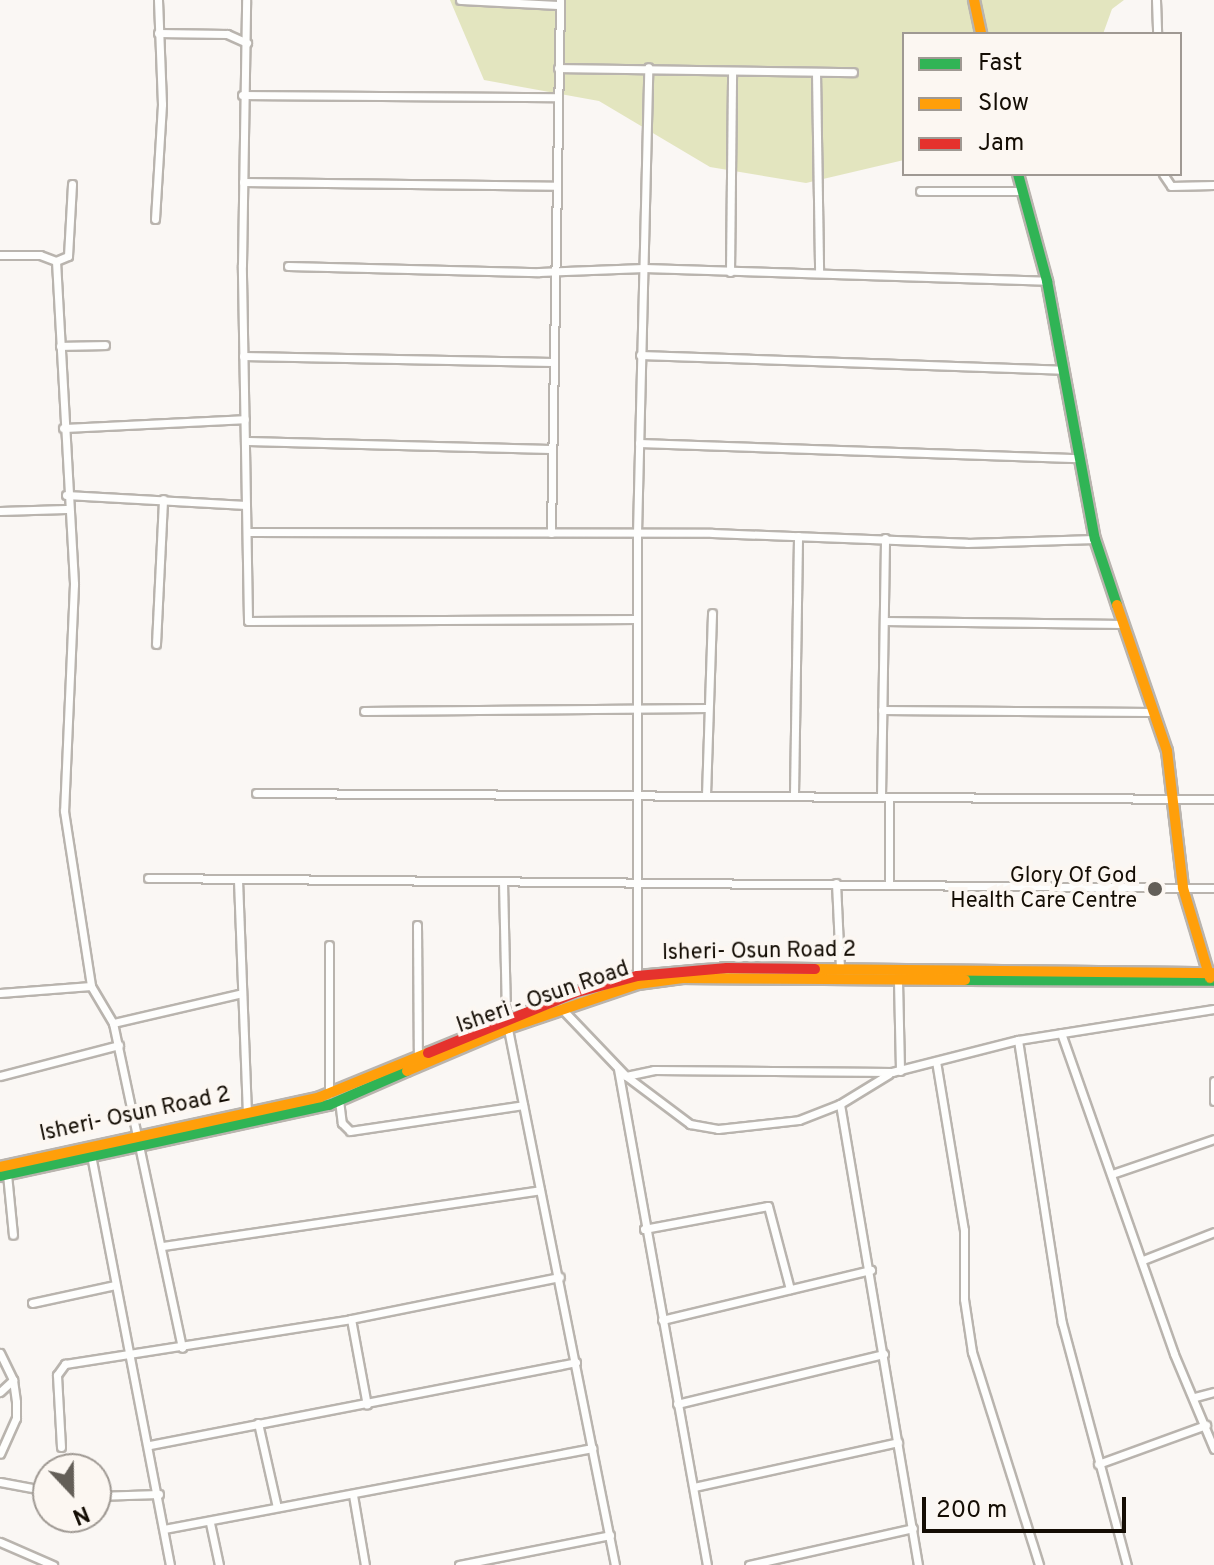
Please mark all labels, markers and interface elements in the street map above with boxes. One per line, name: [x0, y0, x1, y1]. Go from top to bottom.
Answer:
legend: [902, 32, 1182, 176]
text: Fast: [978, 49, 1022, 79]
text: Slow: [978, 89, 1029, 119]
text: Jam: [978, 129, 1024, 159]
place label: Glory Of God Health Care Centre: [950, 863, 1137, 914]
marker: Glory Of God Health Care Centre: [1144, 878, 1166, 900]
street label: Isheri- Osun Road 2: [662, 937, 856, 967]
street label: Isheri - Osun Road: [453, 956, 633, 1040]
street label: Isheri- Osun Road 2: [37, 1082, 233, 1148]
north arrow: [32, 1453, 112, 1533]
scale bar: [926, 1481, 1130, 1531]
text: 200 m: [936, 1496, 1007, 1526]
text: N: [68, 1498, 93, 1529]

